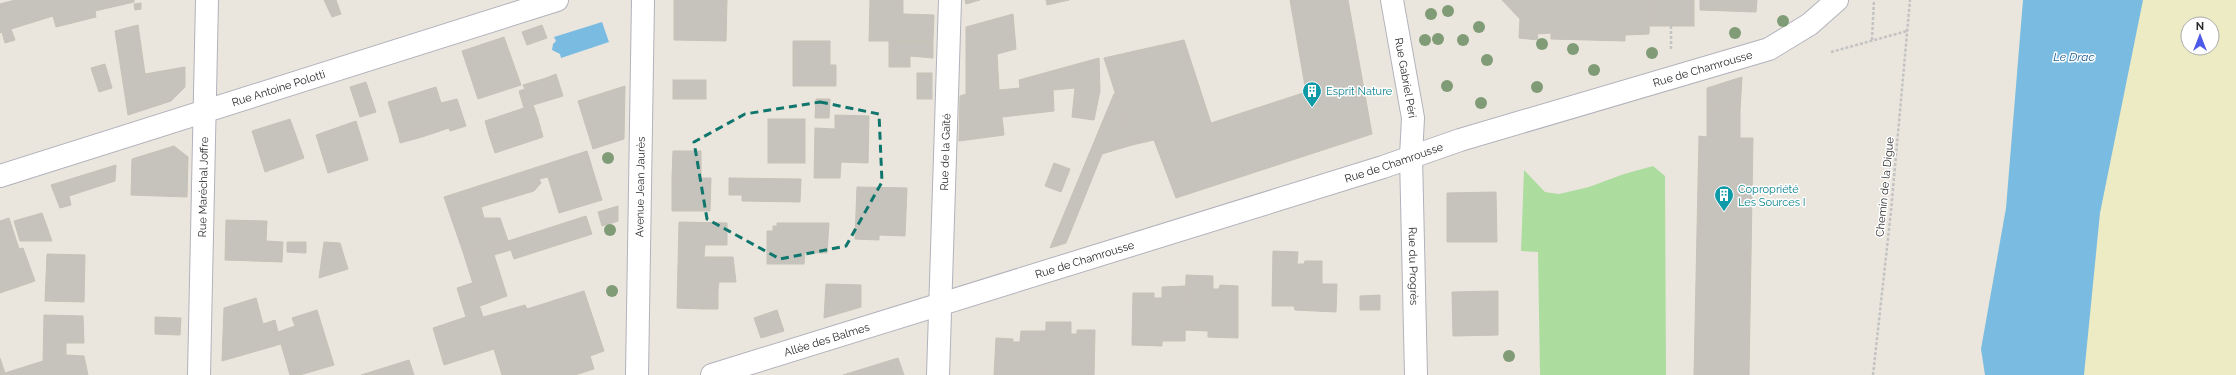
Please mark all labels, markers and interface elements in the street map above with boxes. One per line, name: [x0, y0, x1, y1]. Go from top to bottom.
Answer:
north arrow: [2180, 16, 2220, 56]
text: N: [2196, 20, 2204, 33]
street label: Rue Gabriel Péri: [1392, 37, 1419, 119]
street label: Rue de Chamrousse: [1651, 48, 1754, 89]
water label: Le Drac: [2053, 50, 2095, 64]
street label: Rue Antoine Polotti: [230, 67, 327, 109]
building icon: Esprit Nature: [1301, 80, 1323, 108]
place label: Esprit Nature: [1326, 85, 1393, 98]
street label: Rue de la Gaîté: [937, 113, 953, 191]
street label: Rue Maréchal Joffre: [195, 136, 211, 237]
street label: Avenue Jean Jaurès: [633, 136, 647, 238]
street label: Chemin de la Digue: [1873, 136, 1897, 237]
street label: Rue de Chamrousse: [1343, 140, 1445, 185]
place label: Copropriété Les Sources I: [1738, 183, 1806, 209]
building icon: Copropriété Les Sources I: [1713, 184, 1735, 212]
street label: Rue du Progrès: [1406, 227, 1421, 305]
street label: Rue de Chamrousse: [1033, 238, 1136, 281]
street label: Allée des Balmes: [782, 320, 871, 359]

